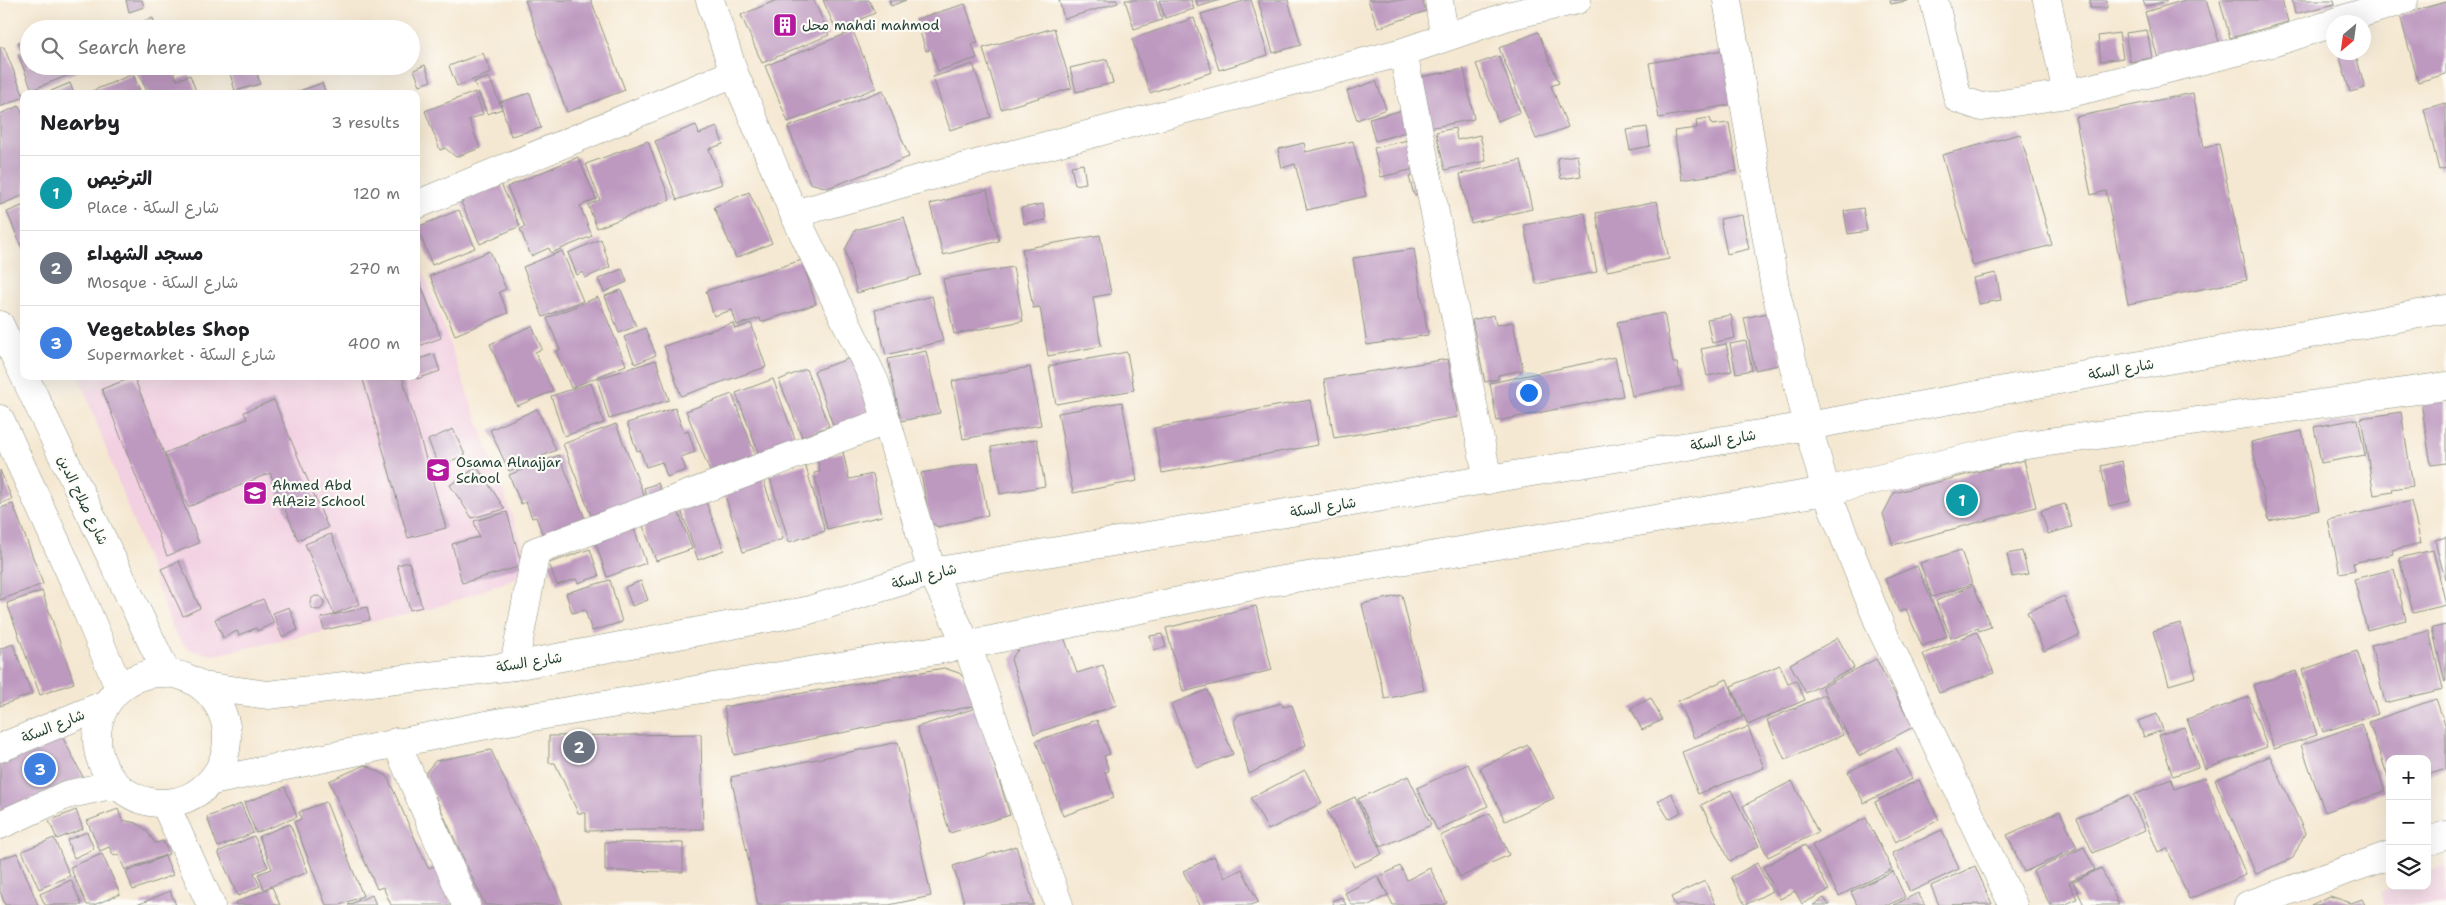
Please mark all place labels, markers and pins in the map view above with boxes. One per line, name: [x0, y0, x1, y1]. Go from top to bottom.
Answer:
building icon: محل mahdi mahmod: [772, 12, 798, 38]
place label: محل mahdi mahmod: [802, 16, 940, 34]
place label: Osama Alnajjar School: [456, 453, 561, 487]
school or university icon: Osama Alnajjar School: [425, 457, 451, 483]
place label: Ahmed Abd AlAziz School: [272, 476, 366, 510]
school or university icon: Ahmed Abd AlAziz School: [242, 480, 268, 506]
pin: 1: [1946, 481, 1978, 519]
pin: 2: [563, 728, 595, 766]
pin: 3: [24, 750, 56, 788]

